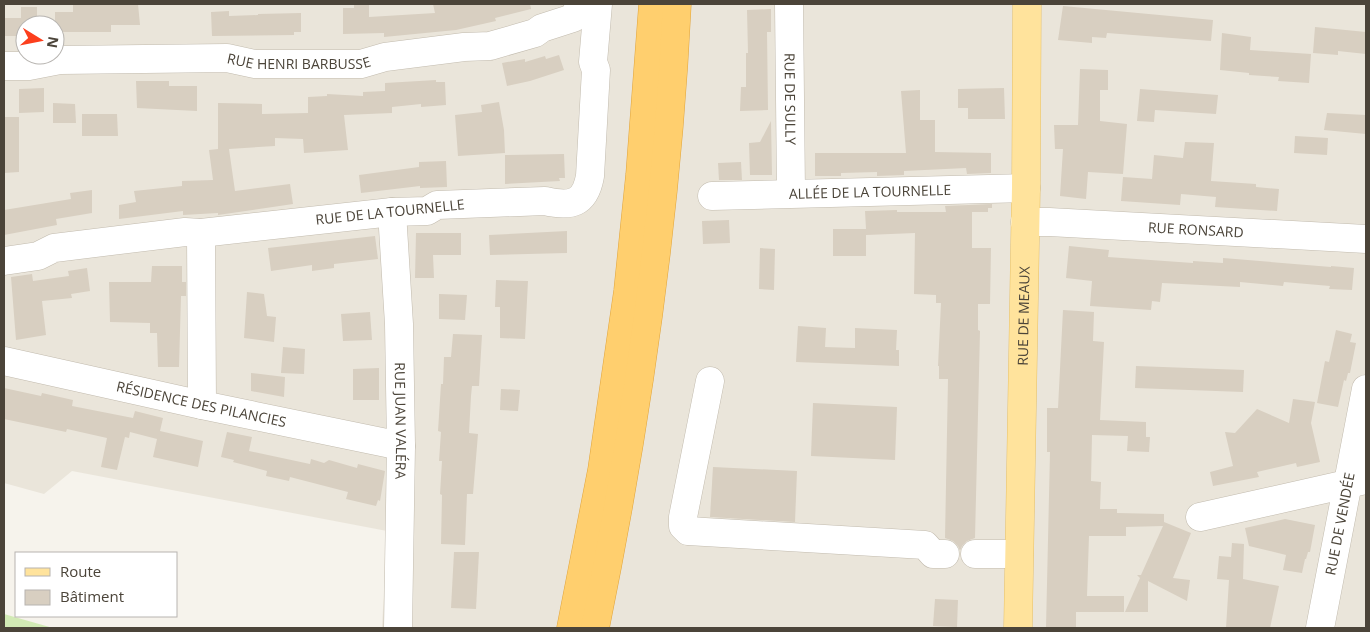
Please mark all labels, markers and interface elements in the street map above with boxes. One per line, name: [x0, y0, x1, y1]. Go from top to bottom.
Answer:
north arrow: [15, 15, 65, 65]
text: N: [43, 35, 64, 50]
street label: RUE HENRI BARBUSSE: [225, 48, 373, 73]
street label: RUE DE SULLY: [781, 53, 800, 145]
street label: ALLÉE DE LA TOURNELLE: [789, 180, 951, 203]
street label: RUE DE LA TOURNELLE: [314, 194, 465, 229]
street label: RUE RONSARD: [1148, 217, 1244, 241]
street label: RUE DE MEAUX: [1013, 265, 1034, 366]
street label: RUE JUAN VALÉRA: [391, 362, 411, 480]
street label: RÉSIDENCE DES PILANCIES: [115, 376, 288, 431]
street label: RUE DE VENDÉE: [1320, 471, 1359, 577]
legend: [15, 552, 178, 617]
text: Route: [60, 561, 101, 581]
text: Bâtiment: [60, 586, 124, 606]

